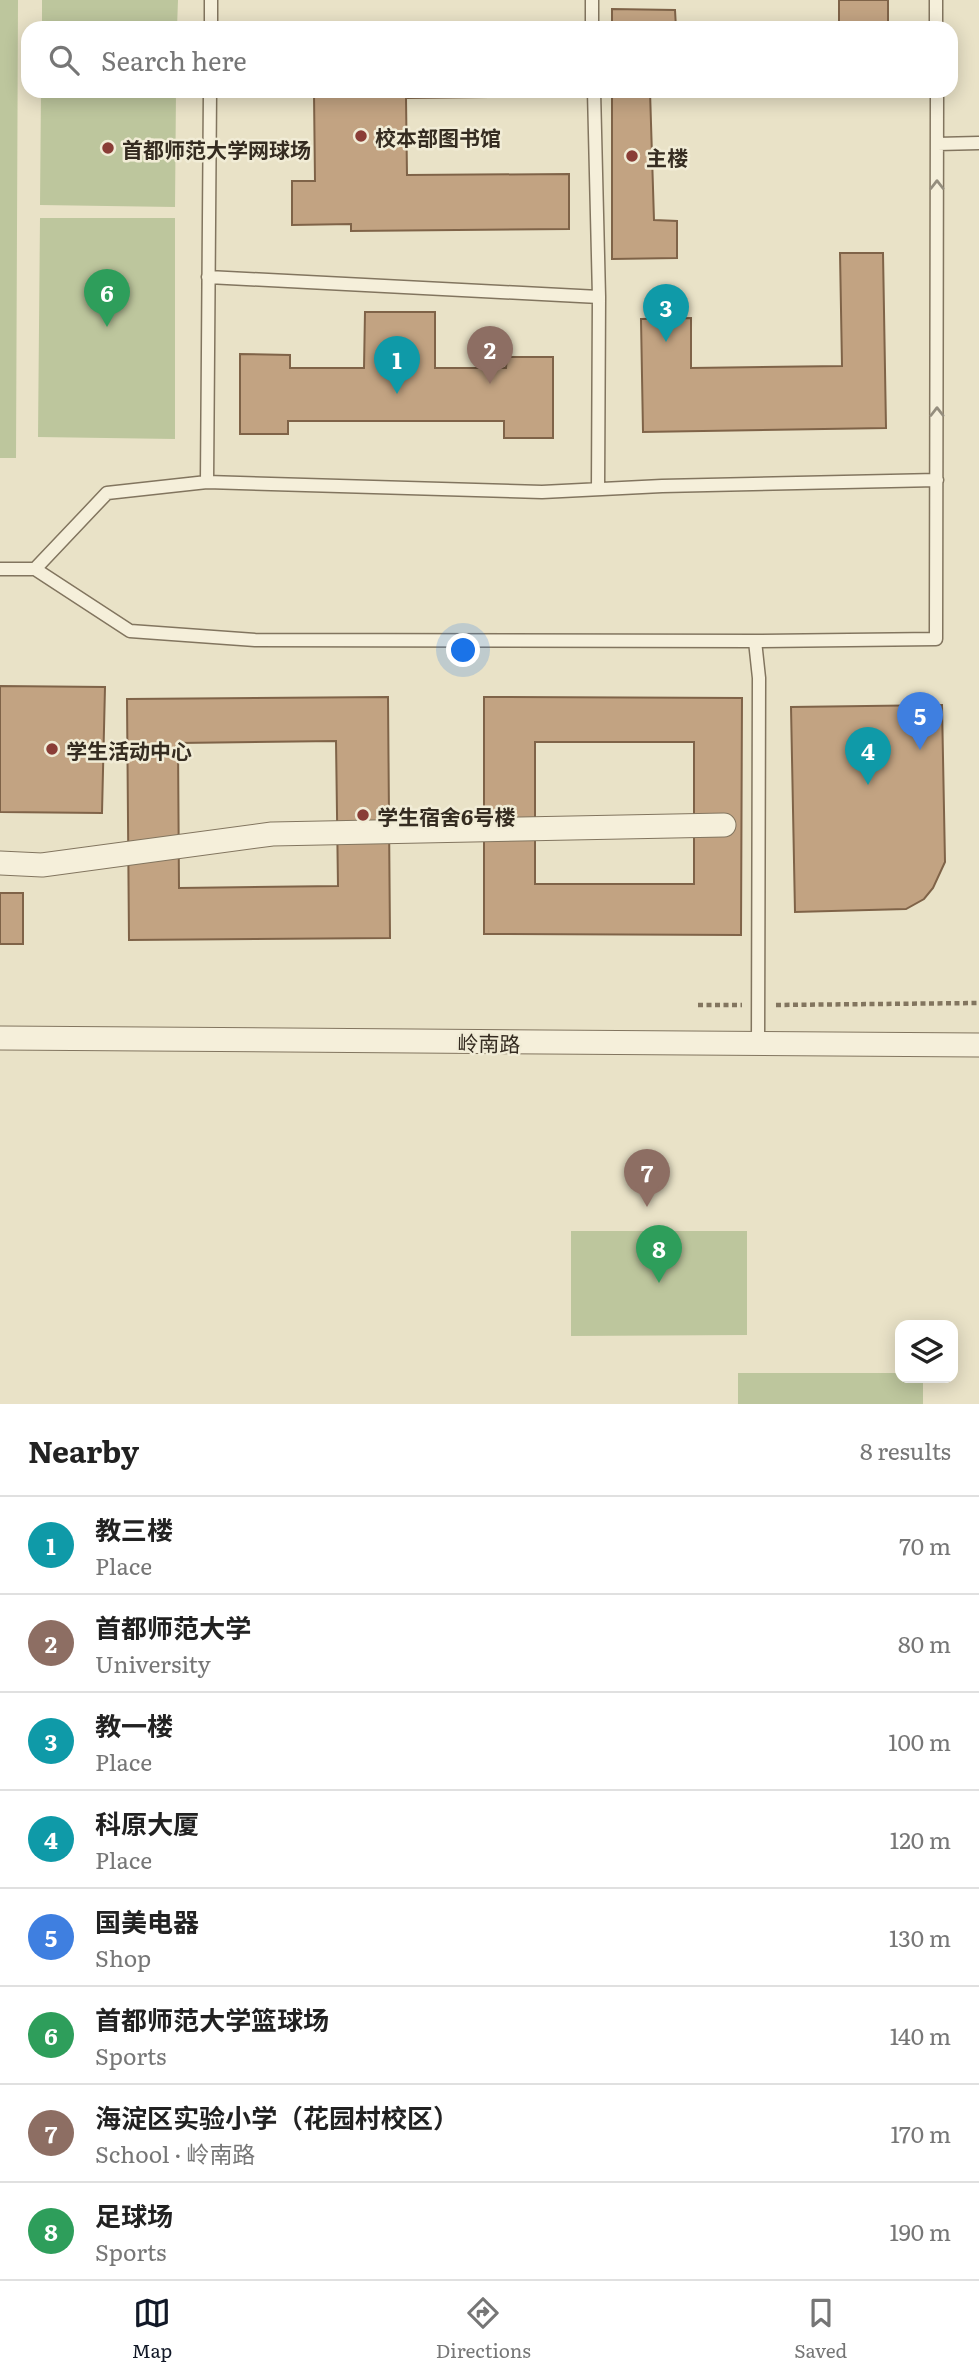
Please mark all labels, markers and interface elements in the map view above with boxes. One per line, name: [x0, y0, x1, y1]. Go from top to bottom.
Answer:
search box: [21, 21, 958, 98]
text: Search here: [101, 40, 247, 79]
icon: search: [45, 41, 83, 79]
place label: 校本部图书馆: [375, 121, 501, 152]
marker: 校本部图书馆: [353, 128, 369, 144]
place label: 首都师范大学网球场: [122, 133, 311, 164]
marker: 首都师范大学网球场: [100, 140, 116, 156]
place label: 主楼: [646, 141, 688, 172]
marker: 主楼: [624, 148, 640, 164]
one-way arrow: [929, 179, 945, 189]
pin: 6: [84, 269, 130, 327]
pin: 3: [643, 284, 689, 342]
pin: 2: [467, 326, 513, 384]
pin: 1: [374, 336, 420, 394]
one-way arrow: [929, 406, 945, 417]
your location: [446, 633, 480, 667]
pin: 5: [897, 692, 943, 750]
pin: 4: [845, 727, 891, 785]
place label: 学生活动中心: [66, 734, 192, 765]
marker: 学生活动中心: [44, 741, 60, 757]
place label: 学生宿舍6号楼: [377, 800, 515, 831]
marker: 学生宿舍6号楼: [355, 807, 371, 823]
street label: 岭南路: [457, 1026, 521, 1058]
pin: 7: [624, 1149, 670, 1207]
pin: 8: [636, 1225, 682, 1283]
map controls: [895, 1320, 958, 1383]
button: layers: [895, 1320, 958, 1383]
text: Nearby: [28, 1428, 139, 1472]
text: 8 results: [860, 1433, 951, 1467]
text: 教三楼: [95, 1509, 173, 1548]
text: 1: [46, 1528, 56, 1562]
text: 70 m: [899, 1528, 951, 1562]
text: Place: [95, 1548, 152, 1582]
text: 首都师范大学: [95, 1607, 251, 1646]
text: 2: [45, 1626, 57, 1660]
text: 80 m: [898, 1626, 951, 1660]
text: University: [95, 1646, 211, 1680]
text: 教一楼: [95, 1705, 173, 1744]
text: 3: [45, 1724, 57, 1758]
text: 100 m: [888, 1724, 951, 1758]
text: Place: [95, 1744, 152, 1778]
text: 科原大厦: [95, 1803, 199, 1842]
text: 4: [44, 1822, 58, 1856]
text: 120 m: [890, 1822, 951, 1856]
text: Place: [95, 1842, 152, 1876]
text: 国美电器: [95, 1901, 199, 1940]
text: 5: [45, 1920, 57, 1954]
text: 130 m: [889, 1920, 951, 1954]
text: Shop: [95, 1940, 151, 1974]
text: 首都师范大学篮球场: [95, 1999, 329, 2038]
text: 6: [44, 2018, 58, 2052]
text: 140 m: [890, 2018, 951, 2052]
text: Sports: [95, 2038, 166, 2072]
text: 海淀区实验小学（花园村校区）: [95, 2097, 459, 2136]
text: 7: [45, 2116, 57, 2150]
text: 170 m: [890, 2116, 951, 2150]
text: School · 岭南路: [95, 2136, 255, 2170]
text: 足球场: [95, 2195, 173, 2234]
text: 8: [44, 2214, 58, 2248]
text: 190 m: [889, 2214, 951, 2248]
text: Sports: [95, 2234, 166, 2268]
tab: Map: [132, 2294, 172, 2364]
tab: Directions: [436, 2294, 531, 2364]
tab: Saved: [794, 2294, 847, 2364]

